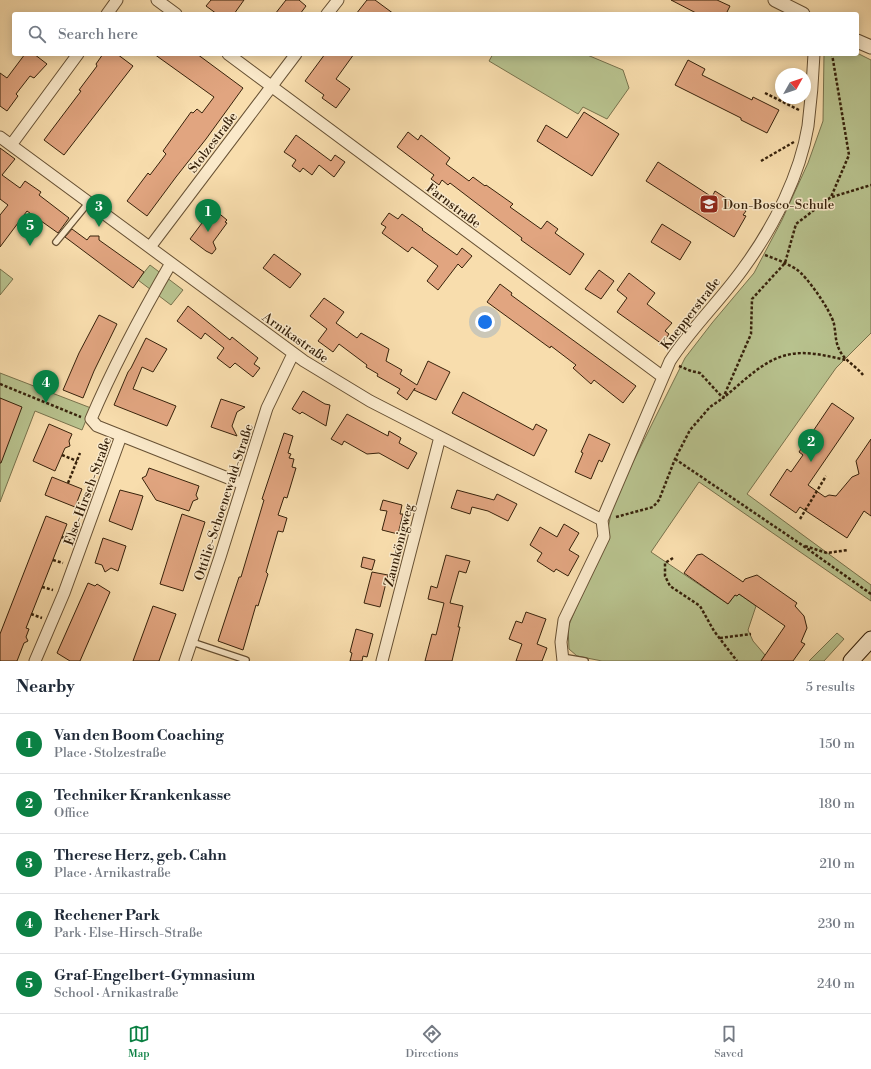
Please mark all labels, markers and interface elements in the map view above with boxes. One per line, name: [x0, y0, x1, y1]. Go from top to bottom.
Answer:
search box: [12, 12, 859, 56]
icon: search: [26, 23, 48, 45]
text: Search here: [58, 25, 138, 44]
north arrow: [775, 68, 811, 104]
street label: Stolzestraße: [185, 109, 241, 176]
street label: Farnstraße: [423, 180, 484, 232]
school or university icon: Don-Bosco-Schule: [698, 193, 720, 215]
pin: 3: [86, 194, 112, 227]
place label: Don-Bosco-Schule: [723, 197, 835, 213]
pin: 1: [195, 199, 221, 232]
pin: 5: [17, 213, 43, 246]
street label: Knepperstraße: [658, 274, 724, 353]
street label: Arnikastraße: [258, 309, 332, 367]
your location: [475, 312, 495, 332]
pin: 4: [33, 370, 59, 403]
street label: Ottilie-Schoenewald-Straße: [191, 421, 257, 583]
pin: 2: [798, 429, 824, 462]
street label: Else-Hirsch-Straße: [61, 435, 115, 548]
street label: Zaunkönigweg: [381, 502, 417, 588]
text: Nearby: [16, 676, 75, 698]
text: 5 results: [806, 679, 855, 695]
text: Van den Boom Coaching: [54, 726, 224, 745]
text: 1: [26, 736, 32, 752]
text: 150 m: [820, 736, 855, 752]
text: Place · Stolzestraße: [54, 745, 166, 761]
text: Techniker Krankenkasse: [54, 786, 231, 805]
text: 2: [25, 796, 33, 812]
text: 180 m: [819, 796, 855, 812]
text: Office: [54, 805, 89, 821]
text: Therese Herz, geb. Cahn: [54, 846, 226, 865]
text: 3: [25, 856, 33, 872]
text: 210 m: [820, 856, 855, 872]
text: Place · Arnikastraße: [54, 865, 171, 881]
text: Rechener Park: [54, 906, 160, 925]
text: 4: [25, 916, 33, 932]
text: 230 m: [818, 916, 855, 932]
text: Park · Else-Hirsch-Straße: [54, 925, 203, 941]
text: Graf-Engelbert-Gymnasium: [54, 966, 255, 985]
text: 5: [25, 976, 33, 992]
text: 240 m: [817, 976, 855, 992]
text: School · Arnikastraße: [54, 985, 179, 1001]
tab: Map: [128, 1023, 150, 1061]
tab: Directions: [406, 1023, 459, 1061]
tab: Saved: [714, 1023, 743, 1061]

